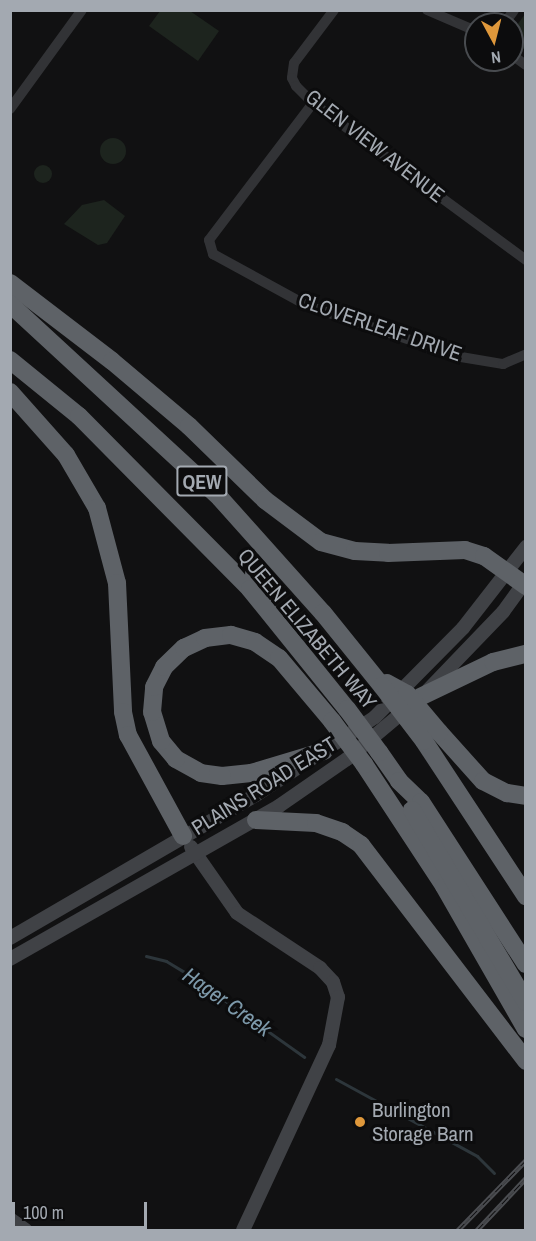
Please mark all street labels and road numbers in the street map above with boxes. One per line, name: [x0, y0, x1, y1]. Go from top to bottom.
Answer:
street label: GLEN VIEW AVENUE: [300, 84, 450, 208]
street label: CLOVERLEAF DRIVE: [295, 287, 465, 367]
road number: QEW: [175, 464, 229, 498]
street label: QUEEN ELIZABETH WAY: [232, 544, 382, 714]
street label: PLAINS ROAD EAST: [187, 731, 341, 841]

